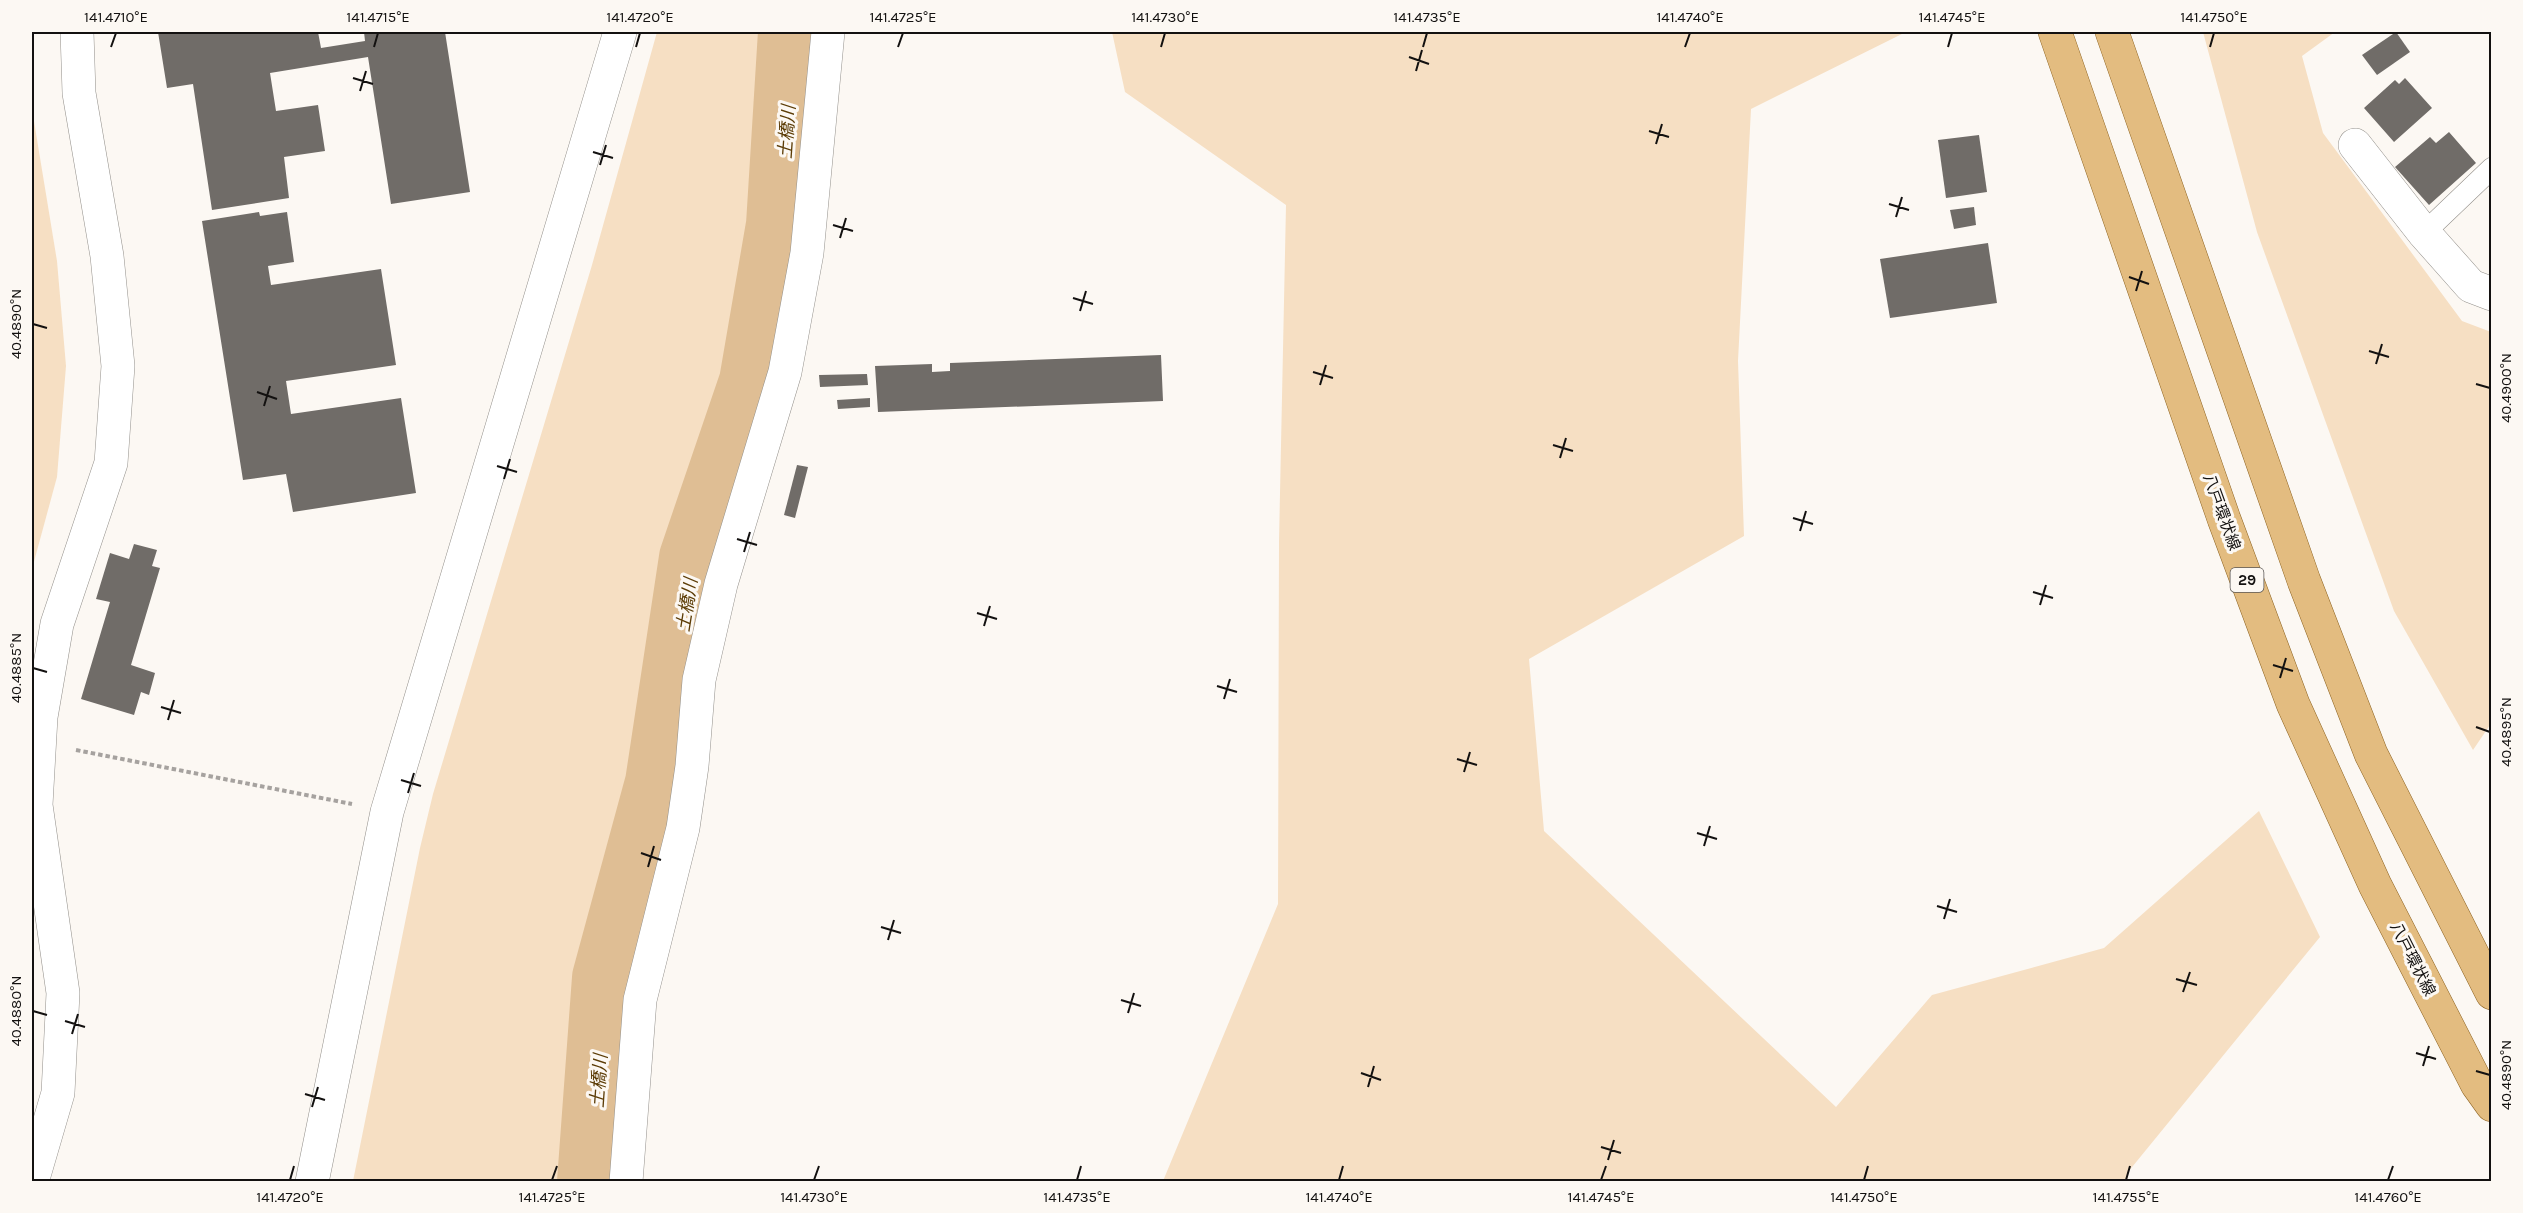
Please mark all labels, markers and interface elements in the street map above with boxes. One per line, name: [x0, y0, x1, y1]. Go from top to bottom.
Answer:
text: 141.4710°E: [84, 8, 148, 26]
text: 141.4715°E: [346, 8, 410, 26]
text: 141.4720°E: [606, 8, 674, 26]
text: 141.4725°E: [869, 8, 937, 26]
text: 141.4730°E: [1131, 8, 1199, 26]
text: 141.4735°E: [1393, 8, 1461, 26]
text: 141.4740°E: [1656, 8, 1724, 26]
text: 141.4745°E: [1919, 8, 1985, 26]
text: 141.4750°E: [2180, 8, 2248, 26]
water label: 土橋川: [774, 102, 800, 160]
text: 40.4890°N: [7, 289, 25, 359]
text: 40.4900°N: [2497, 353, 2515, 423]
street label: 八戸環状線: [2199, 471, 2245, 553]
road number: 29: [2230, 568, 2264, 592]
water label: 土橋川: [672, 575, 702, 633]
text: 40.4885°N: [7, 633, 25, 703]
text: 40.4895°N: [2497, 697, 2515, 767]
street label: 八戸環状線: [2386, 919, 2440, 999]
text: 40.4880°N: [7, 975, 25, 1047]
text: 40.4890°N: [2497, 1040, 2515, 1110]
water label: 土橋川: [586, 1051, 612, 1109]
text: 141.4720°E: [256, 1188, 324, 1206]
text: 141.4725°E: [518, 1188, 586, 1206]
text: 141.4730°E: [780, 1188, 848, 1206]
text: 141.4735°E: [1043, 1188, 1111, 1206]
text: 141.4740°E: [1305, 1188, 1373, 1206]
text: 141.4745°E: [1568, 1188, 1634, 1206]
text: 141.4750°E: [1830, 1188, 1898, 1206]
text: 141.4755°E: [2093, 1188, 2159, 1206]
text: 141.4760°E: [2354, 1188, 2422, 1206]

